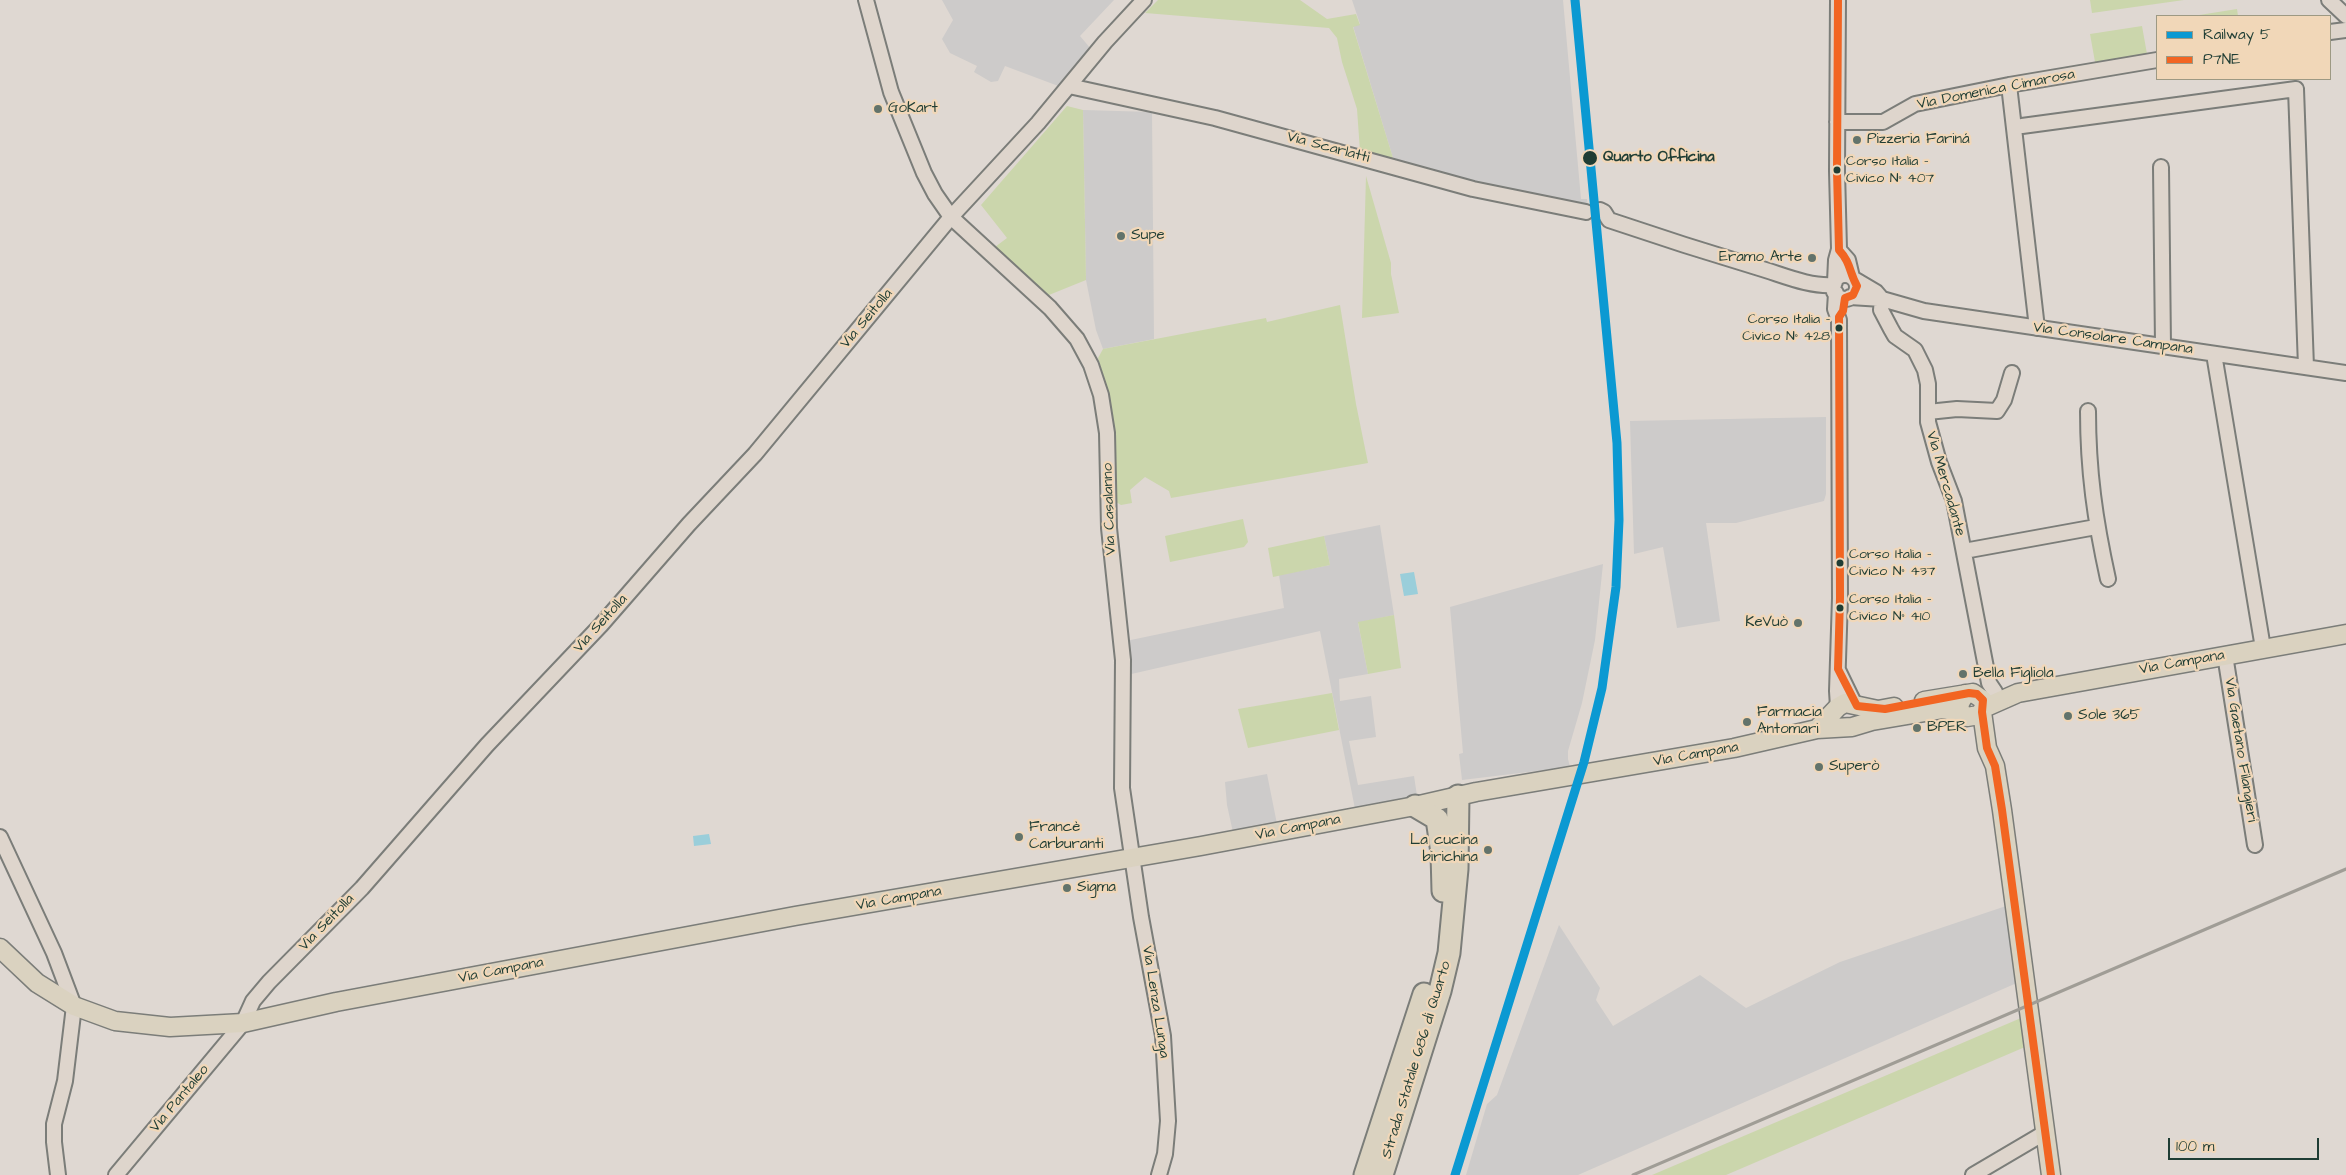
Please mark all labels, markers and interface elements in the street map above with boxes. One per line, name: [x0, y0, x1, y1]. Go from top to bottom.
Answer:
legend: [2156, 15, 2331, 80]
text: Railway 5: [2203, 24, 2271, 45]
text: P7NE: [2203, 49, 2240, 70]
street label: Via Domenica Cimarosa: [1916, 66, 2076, 114]
place label: GoKart: [888, 100, 938, 118]
marker: GoKart: [872, 103, 884, 115]
street label: Via Scarlatti: [1285, 128, 1371, 168]
place label: Pizzeria Fariná: [1867, 131, 1970, 149]
marker: Pizzeria Fariná: [1851, 134, 1863, 146]
marker: Quarto Officina: [1581, 149, 1599, 167]
place label: Quarto Officina: [1603, 149, 1715, 167]
place label: Corso Italia - Civico N° 407: [1846, 154, 1934, 186]
marker: Corso Italia - Civico N° 407: [1832, 165, 1842, 175]
place label: Supe: [1131, 227, 1165, 245]
marker: Supe: [1115, 230, 1127, 242]
place label: Eramo Arte: [1719, 249, 1802, 267]
marker: Eramo Arte: [1806, 252, 1818, 264]
street label: Via Seitolla: [837, 286, 897, 352]
place label: Corso Italia - Civico N° 428: [1742, 312, 1830, 344]
street label: Via Consolare Campana: [2032, 319, 2194, 359]
marker: Corso Italia - Civico N° 428: [1834, 323, 1844, 333]
street label: Via Mercadante: [1921, 429, 1969, 539]
street label: Via Casalanno: [1099, 463, 1121, 555]
place label: Corso Italia - Civico N° 437: [1849, 547, 1935, 580]
marker: Corso Italia - Civico N° 437: [1835, 558, 1845, 568]
street label: Via Seitolla: [570, 591, 632, 657]
place label: Corso Italia - Civico N° 410: [1849, 592, 1931, 624]
marker: Corso Italia - Civico N° 410: [1835, 603, 1845, 613]
place label: KeVuò: [1745, 614, 1788, 632]
marker: KeVuò: [1792, 617, 1804, 629]
street label: Via Campana: [2138, 647, 2226, 679]
place label: Bella Figliola: [1973, 665, 2054, 683]
marker: Bella Figliola: [1957, 668, 1969, 680]
street label: Via Gaetano Filangieri: [2220, 677, 2260, 823]
place label: Farmacia Antomari: [1757, 704, 1822, 739]
place label: Sole 365: [2078, 707, 2140, 725]
marker: Sole 365: [2062, 710, 2074, 722]
marker: Farmacia Antomari: [1741, 716, 1753, 728]
place label: BPER: [1927, 719, 1967, 737]
marker: BPER: [1911, 722, 1923, 734]
street label: Via Campana: [1652, 739, 1740, 771]
place label: Superò: [1829, 758, 1879, 776]
marker: Superò: [1813, 761, 1825, 773]
street label: Via Campana: [1254, 811, 1342, 845]
place label: Francè Carburanti: [1029, 819, 1103, 854]
marker: Francè Carburanti: [1013, 831, 1025, 843]
place label: La cucina birichina: [1410, 832, 1478, 867]
marker: La cucina birichina: [1482, 844, 1494, 856]
place label: Sigma: [1077, 879, 1116, 897]
marker: Sigma: [1061, 882, 1073, 894]
street label: Via Campana: [855, 883, 943, 915]
street label: Via Seitolla: [295, 891, 359, 955]
street label: Via Lenza Lunga: [1137, 945, 1173, 1059]
street label: Via Campana: [457, 954, 545, 988]
street label: Strada Statale 686 di Quarto: [1378, 959, 1456, 1161]
street label: Via Pantaleo: [147, 1062, 213, 1136]
scale bar: [2171, 1128, 2322, 1160]
text: 100 m: [2176, 1136, 2215, 1157]

